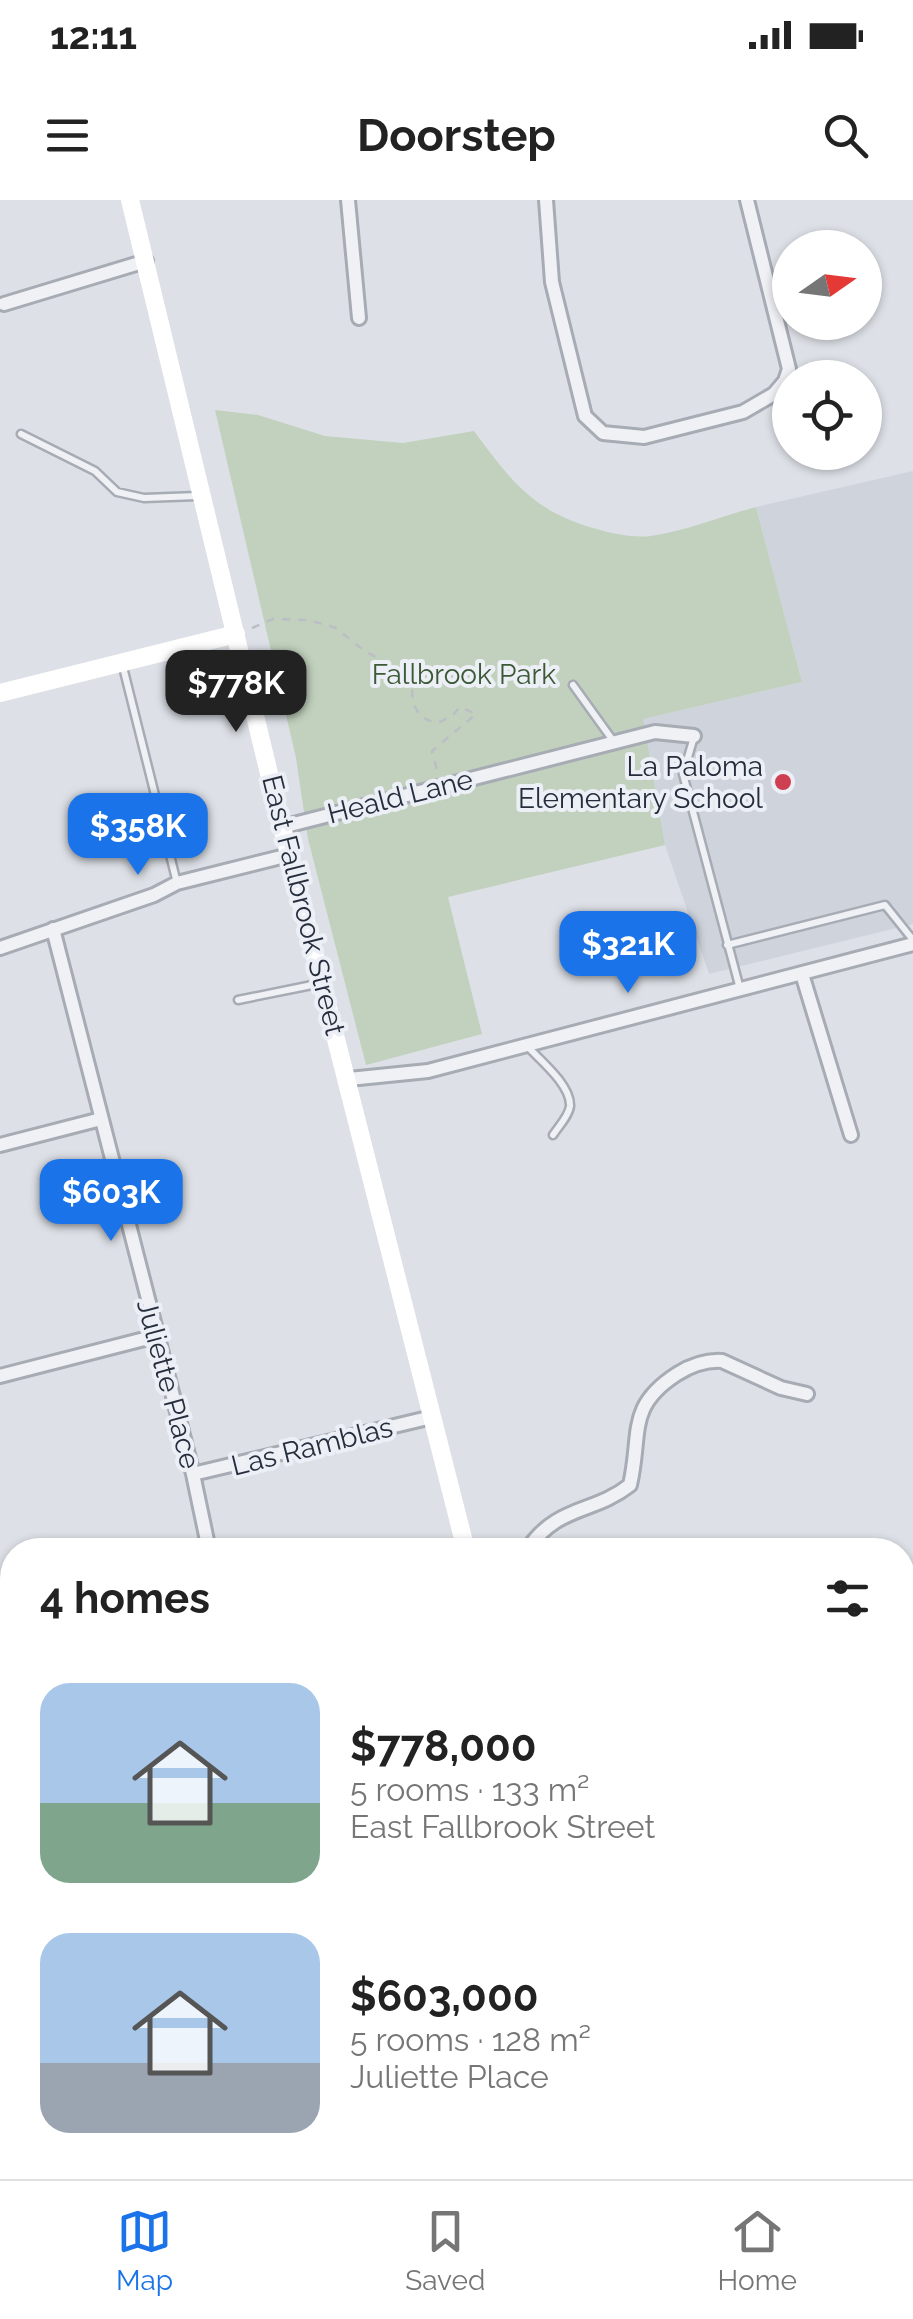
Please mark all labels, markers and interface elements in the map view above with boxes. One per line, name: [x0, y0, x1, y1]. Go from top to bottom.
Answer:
text: 12:11: [50, 13, 137, 58]
icon: menu: [40, 108, 95, 163]
icon: search: [818, 108, 873, 163]
text: Doorstep: [357, 109, 556, 162]
north arrow: [772, 230, 882, 340]
map controls: [772, 230, 882, 470]
button: locate: [772, 360, 882, 470]
pin: $778K: [166, 650, 306, 735]
park label: Fallbrook Park: [372, 658, 556, 691]
text: $778K: [187, 664, 285, 701]
place label: La Paloma Elementary School: [518, 750, 763, 815]
street label: Heald Lane: [324, 762, 476, 830]
marker: La Paloma Elementary School: [772, 771, 794, 793]
street label: East Fallbrook Street: [255, 772, 352, 1039]
pin: $358K: [68, 793, 208, 878]
text: $358K: [90, 807, 186, 844]
pin: $321K: [558, 911, 698, 996]
text: $321K: [581, 925, 675, 962]
pin: $603K: [41, 1159, 181, 1244]
text: $603K: [62, 1173, 160, 1210]
street label: Juliette Place: [130, 1296, 207, 1472]
street label: Las Ramblas: [228, 1411, 396, 1482]
icon: filters: [820, 1571, 875, 1626]
text: 4 homes: [40, 1574, 210, 1623]
text: $778,000: [350, 1722, 537, 1771]
icon: home: [120, 1723, 240, 1843]
text: 5 rooms · 133 m²: [350, 1771, 590, 1808]
text: East Fallbrook Street: [350, 1808, 655, 1845]
text: $603,000: [350, 1972, 538, 2021]
icon: home: [120, 1973, 240, 2093]
text: 5 rooms · 128 m²: [350, 2021, 591, 2058]
text: Juliette Place: [350, 2058, 549, 2095]
tab: Map: [116, 2204, 173, 2297]
tab: Saved: [405, 2204, 485, 2297]
tab: Home: [718, 2204, 797, 2297]

